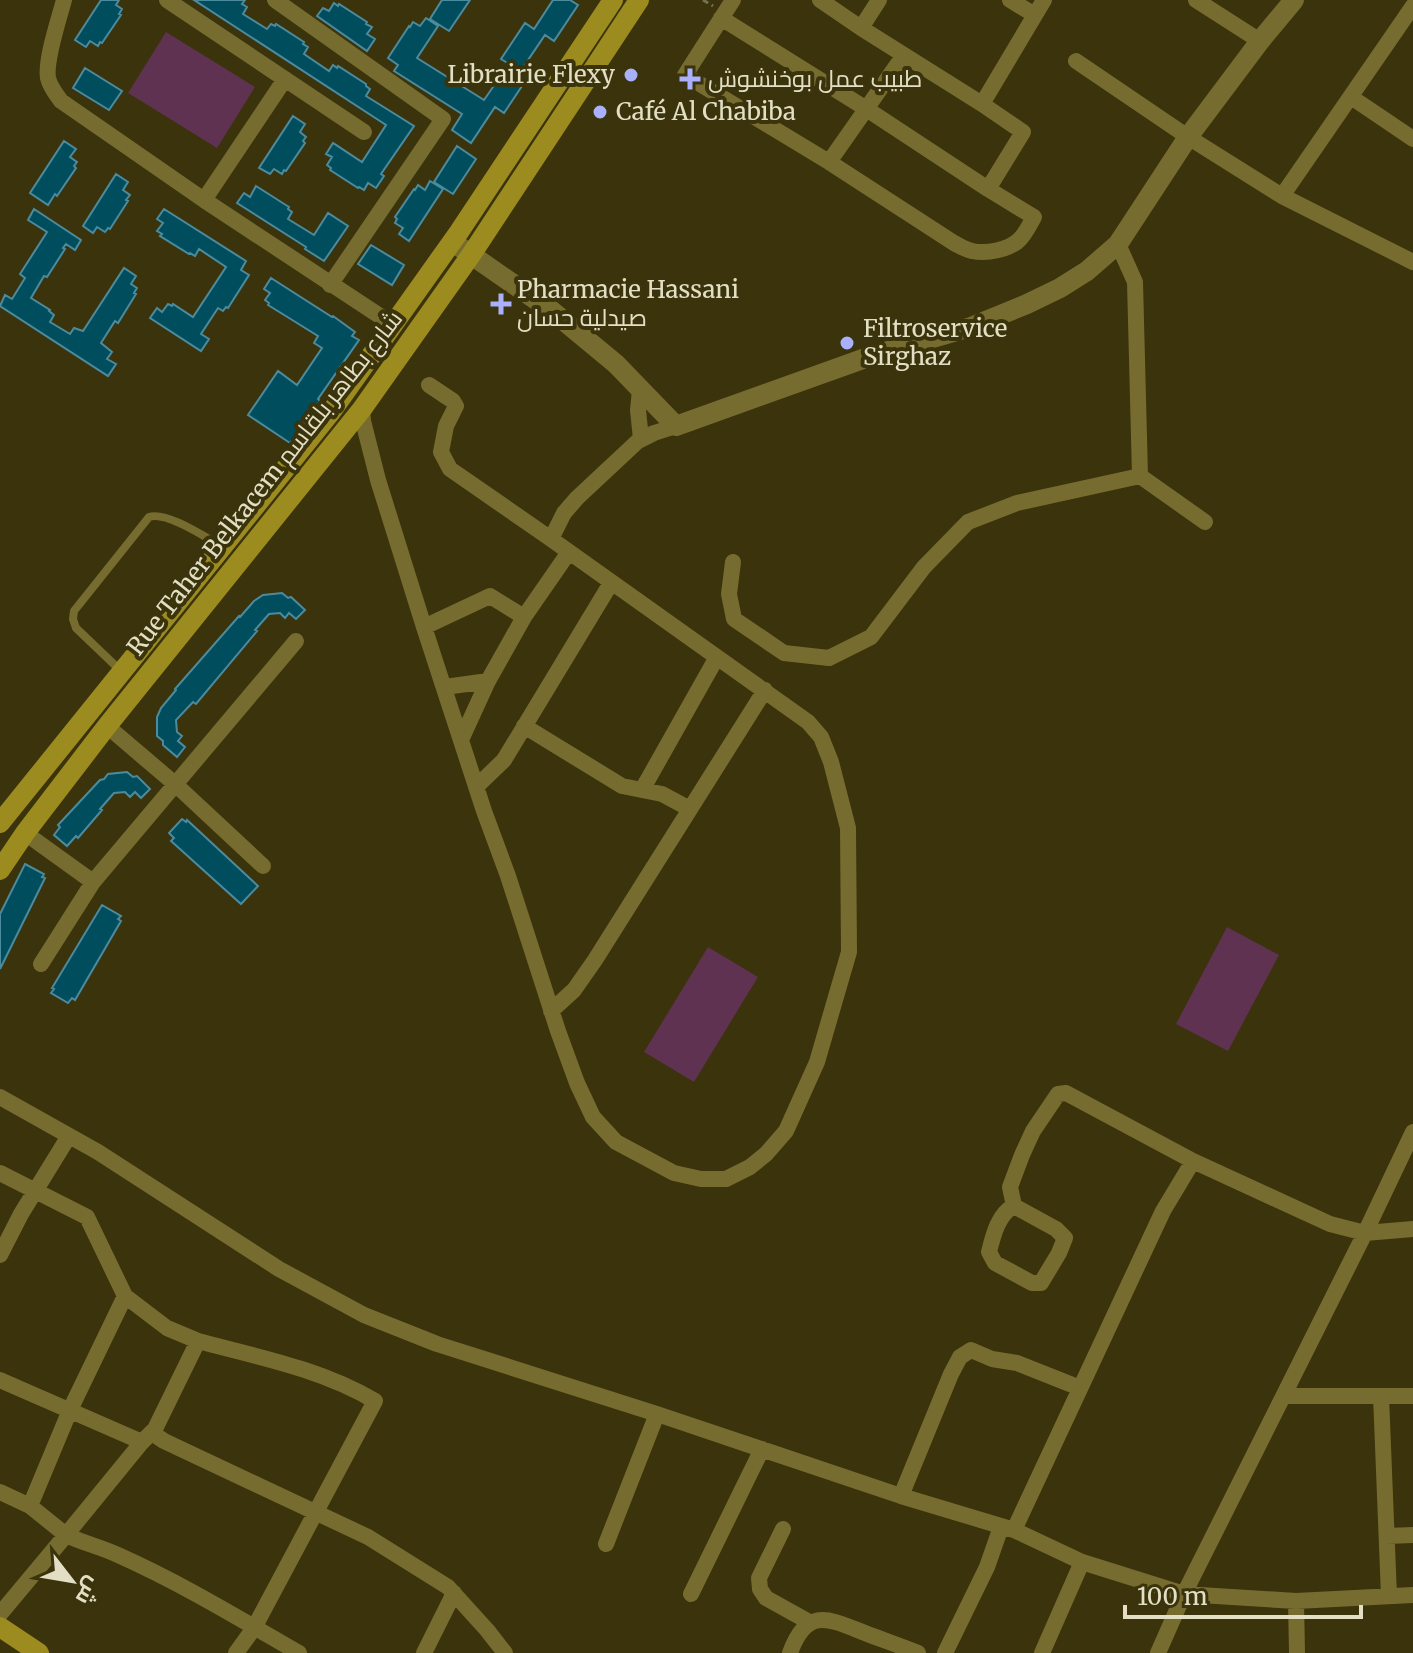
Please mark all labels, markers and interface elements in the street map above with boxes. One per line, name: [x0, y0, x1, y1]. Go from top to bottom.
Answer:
place label: Librairie Flexy: [447, 59, 615, 90]
place label: طبيب عمل بوخنشوش: [708, 63, 922, 94]
marker: Librairie Flexy: [622, 66, 640, 84]
marker: طبيب عمل بوخنشوش: [679, 68, 701, 90]
place label: Café Al Chabiba: [616, 96, 796, 127]
marker: Café Al Chabiba: [591, 103, 609, 121]
place label: Pharmacie Hassani صيدلية حسان: [517, 274, 739, 333]
marker: Pharmacie Hassani صيدلية حسان: [492, 295, 510, 313]
street label: Rue Taher Belkacem شارع بطاهر بلقاسم: [120, 304, 410, 662]
place label: Filtroservice Sirghaz: [863, 313, 1007, 372]
marker: Filtroservice Sirghaz: [838, 334, 856, 352]
north arrow: [32, 1541, 112, 1621]
scale bar: [1125, 1569, 1361, 1619]
text: ش: [70, 1572, 108, 1611]
text: 100 m: [1137, 1581, 1208, 1612]

